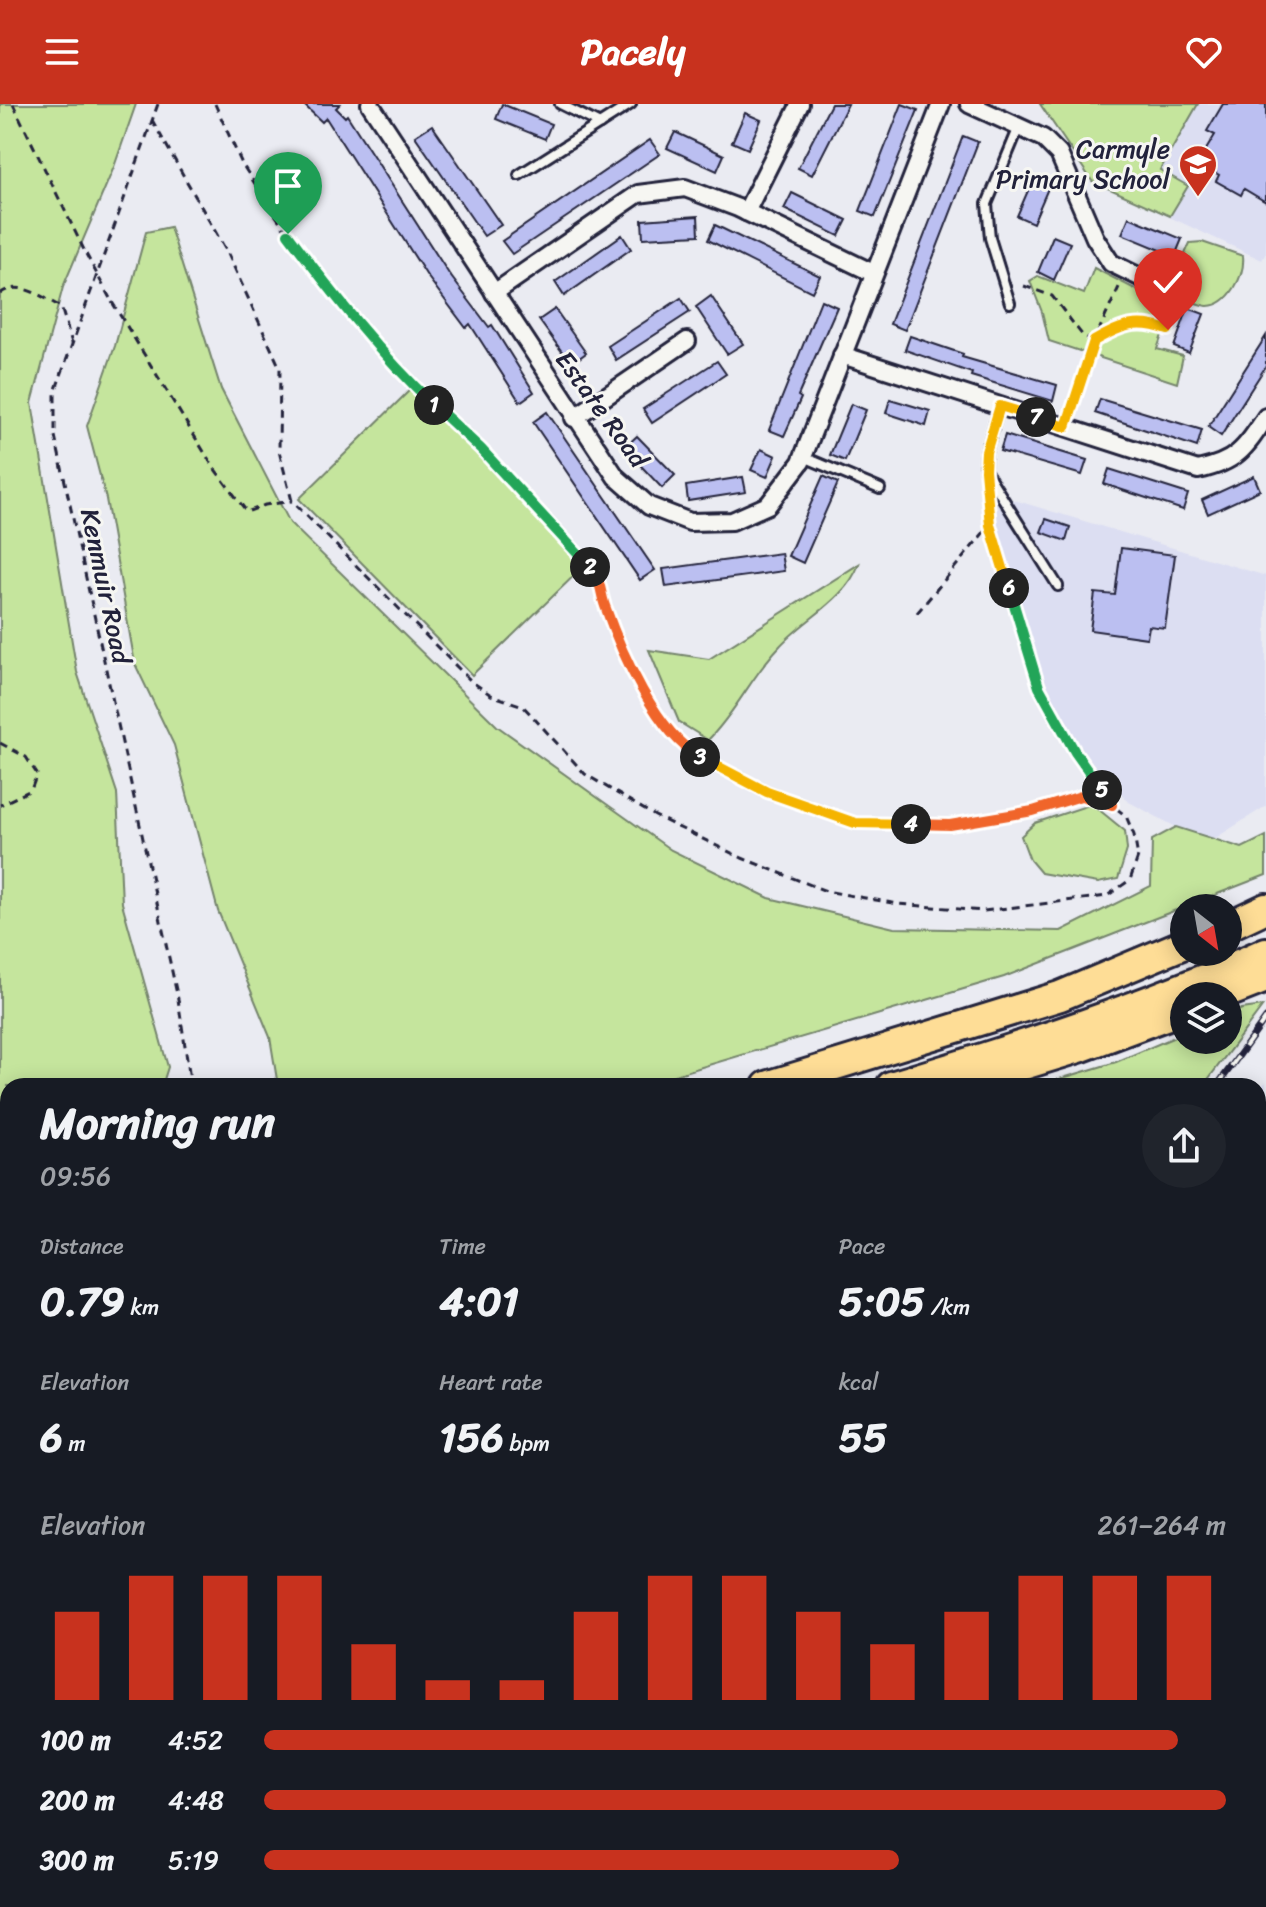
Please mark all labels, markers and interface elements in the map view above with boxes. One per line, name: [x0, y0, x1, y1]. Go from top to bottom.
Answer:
text: Pacely: [580, 20, 686, 84]
icon: menu: [40, 30, 84, 74]
icon: heart: [1182, 30, 1226, 74]
place label: Carmyle Primary School: [996, 126, 1171, 202]
school or university icon: Carmyle Primary School: [1177, 143, 1219, 198]
pin: [254, 152, 322, 234]
icon: arrive: [266, 164, 310, 208]
pin: [1134, 248, 1202, 330]
icon: check: [1146, 260, 1190, 304]
street label: Estate Road: [543, 340, 662, 480]
pin: 1: [414, 385, 454, 425]
text: 1: [429, 385, 439, 424]
pin: 7: [1016, 397, 1056, 437]
text: 7: [1030, 397, 1042, 436]
street label: Kenmuir Road: [67, 504, 145, 670]
pin: 2: [570, 547, 610, 587]
text: 2: [584, 547, 596, 586]
pin: 6: [989, 568, 1029, 608]
text: 6: [1003, 568, 1015, 607]
pin: 3: [680, 737, 720, 777]
text: 3: [694, 737, 706, 776]
pin: 5: [1082, 770, 1122, 810]
text: 5: [1095, 770, 1109, 809]
pin: 4: [891, 804, 931, 844]
text: 4: [904, 804, 918, 843]
north arrow: [1170, 894, 1242, 966]
map controls: [1170, 894, 1242, 1054]
button: layers: [1170, 982, 1242, 1054]
text: Morning run: [40, 1084, 275, 1162]
button: share: [1142, 1104, 1226, 1188]
text: 09:56: [40, 1153, 111, 1199]
text: Distance: [40, 1227, 124, 1266]
text: Time: [439, 1227, 486, 1266]
text: Pace: [839, 1227, 885, 1266]
text: 0.79: [40, 1266, 125, 1337]
text: 4:01: [439, 1266, 519, 1337]
text: 5:05: [839, 1266, 925, 1337]
text: km: [125, 1288, 159, 1327]
text: /km: [925, 1288, 970, 1327]
text: Elevation: [40, 1363, 129, 1402]
text: Heart rate: [439, 1363, 543, 1402]
text: kcal: [839, 1363, 879, 1402]
text: 6: [40, 1402, 63, 1473]
text: 156: [439, 1402, 504, 1473]
text: 55: [839, 1402, 888, 1473]
text: m: [63, 1424, 85, 1463]
text: bpm: [504, 1424, 550, 1463]
text: Elevation: [40, 1502, 145, 1548]
text: 261–264 m: [1098, 1502, 1226, 1548]
text: 100 m: [40, 1717, 111, 1763]
text: 4:52: [168, 1717, 223, 1763]
text: 200 m: [40, 1777, 115, 1823]
text: 4:48: [168, 1777, 224, 1823]
text: 300 m: [40, 1837, 114, 1883]
text: 5:19: [168, 1837, 219, 1883]

